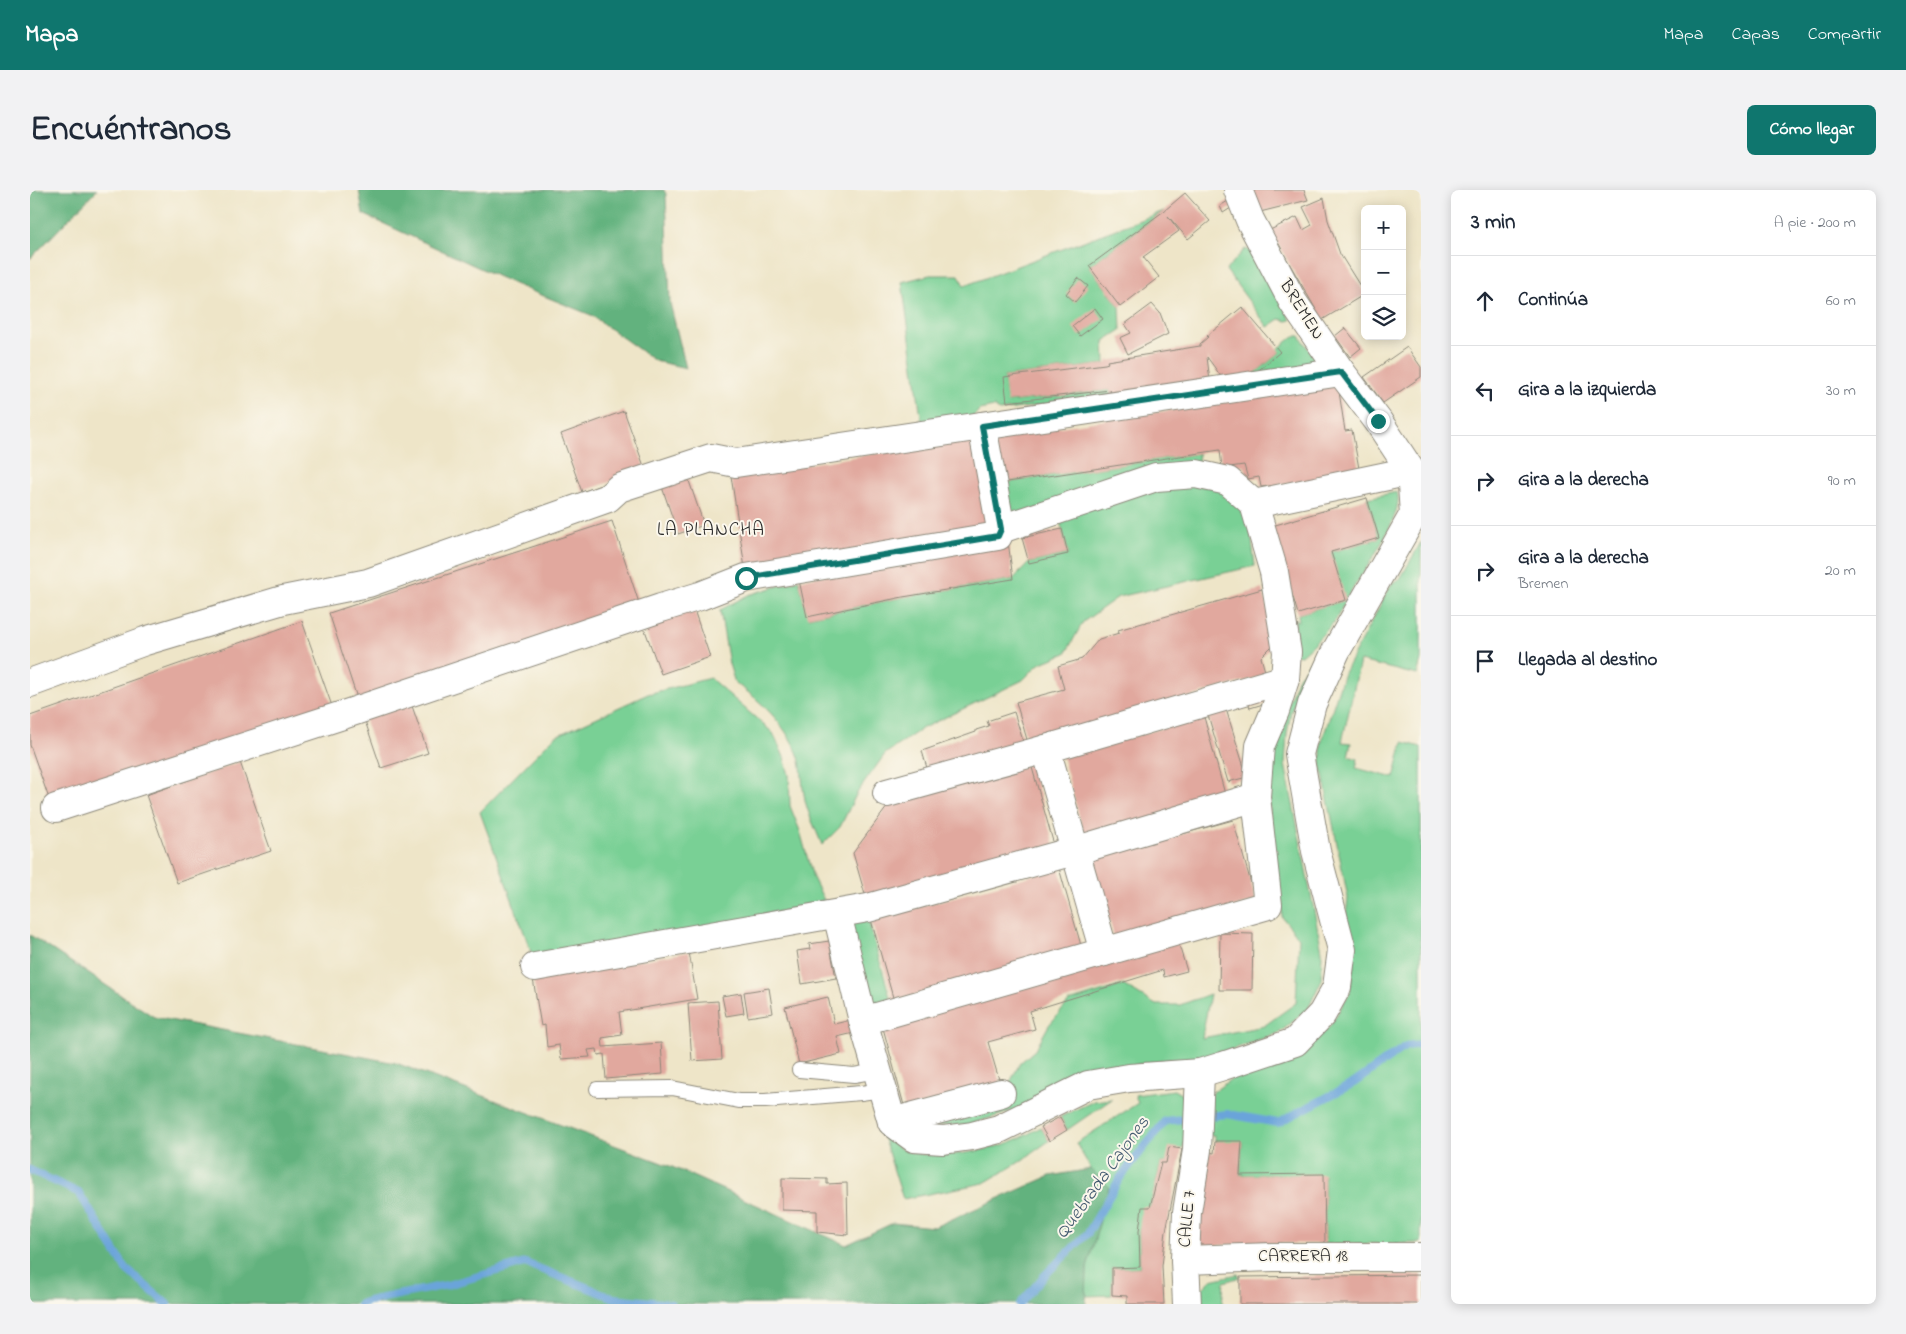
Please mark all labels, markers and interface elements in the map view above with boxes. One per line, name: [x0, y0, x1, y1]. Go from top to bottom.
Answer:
text: Mapa: [25, 18, 79, 53]
text: Mapa: [1663, 22, 1704, 48]
text: Capas: [1732, 22, 1780, 48]
text: Compartir: [1808, 22, 1881, 48]
text: Encuéntranos: [30, 105, 232, 156]
button: Cómo llegar: [1747, 105, 1876, 155]
map controls: [1361, 205, 1406, 340]
button: +: [1361, 205, 1406, 250]
text: 3 min: [1471, 208, 1515, 238]
text: A pie · 200 m: [1774, 211, 1856, 235]
button: −: [1361, 250, 1406, 295]
street label: BREMEN: [1272, 274, 1330, 345]
icon: ahead: [1471, 287, 1499, 315]
text: Continúa: [1518, 287, 1588, 314]
text: 60 m: [1826, 289, 1856, 313]
button: layers: [1361, 295, 1406, 340]
icon: left: [1471, 377, 1499, 405]
text: Gira a la izquierda: [1518, 377, 1656, 404]
text: 30 m: [1826, 379, 1856, 403]
route end: [1367, 410, 1390, 433]
icon: right: [1471, 467, 1499, 495]
text: Gira a la derecha: [1518, 467, 1649, 494]
text: 90 m: [1828, 469, 1856, 493]
district label: LA PLANCHA: [657, 517, 765, 544]
text: Gira a la derecha: [1518, 545, 1649, 572]
icon: right: [1471, 557, 1499, 585]
text: 20 m: [1825, 559, 1856, 583]
route start: [735, 567, 758, 590]
text: Bremen: [1518, 572, 1568, 596]
icon: arrive: [1471, 647, 1499, 675]
text: Llegada al destino: [1518, 647, 1657, 674]
water label: Quebrada Cajones: [1049, 1111, 1157, 1245]
street label: CALLE 7: [1173, 1189, 1203, 1249]
street label: CARRERA 18: [1258, 1244, 1348, 1270]

